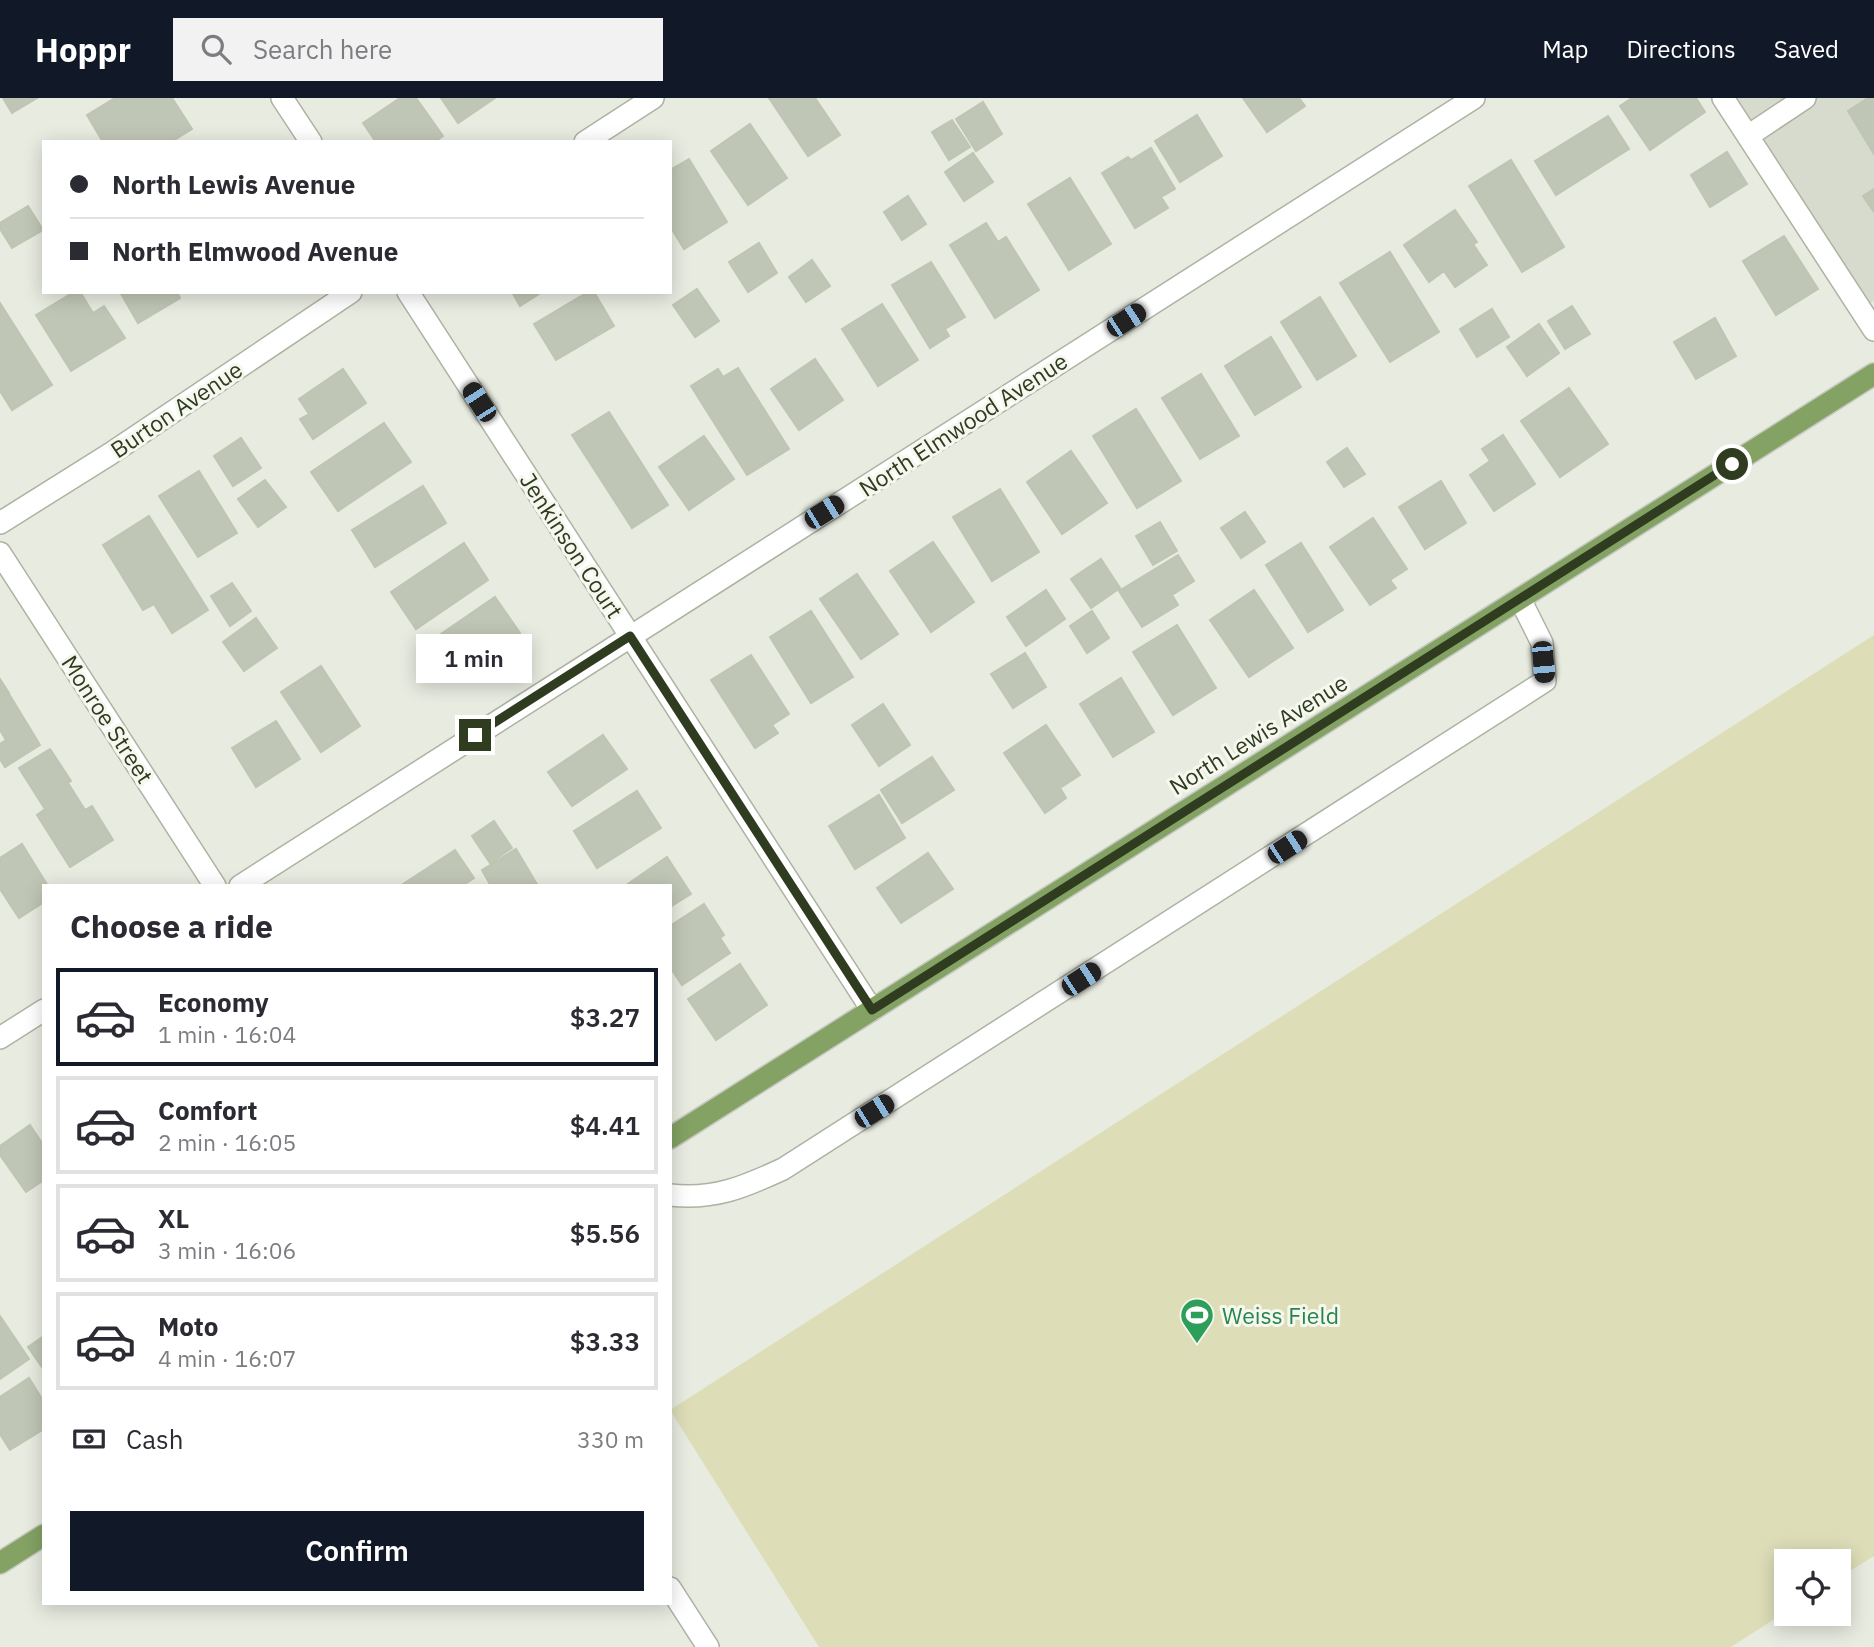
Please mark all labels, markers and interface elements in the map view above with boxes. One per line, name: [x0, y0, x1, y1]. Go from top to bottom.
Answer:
search box: [173, 18, 663, 81]
text: Hoppr: [35, 28, 131, 71]
icon: search: [197, 30, 235, 68]
text: Search here: [253, 32, 392, 66]
text: Map: [1542, 33, 1588, 65]
text: Directions: [1626, 33, 1736, 65]
text: Saved: [1774, 33, 1839, 65]
text: North Lewis Avenue: [112, 167, 355, 201]
text: North Elmwood Avenue: [112, 234, 398, 268]
car: [1103, 300, 1150, 340]
street label: North Elmwood Avenue: [853, 345, 1073, 503]
street label: Burton Avenue: [104, 354, 248, 464]
car: [459, 379, 500, 425]
route start: [1716, 448, 1748, 480]
street label: Jenkinson Court: [514, 466, 630, 624]
car: [801, 492, 848, 532]
callout: 1 min: [417, 634, 533, 682]
car: [1531, 640, 1556, 684]
text: 1 min: [444, 643, 504, 673]
street label: Monroe Street: [55, 649, 161, 789]
street label: North Lewis Avenue: [1163, 667, 1353, 801]
route end: [459, 719, 491, 751]
car: [1264, 827, 1311, 867]
text: Choose a ride: [70, 905, 273, 947]
car: [1058, 959, 1105, 999]
text: Economy: [158, 985, 269, 1019]
icon: car: [74, 986, 137, 1049]
text: $3.27: [570, 1000, 640, 1034]
text: 1 min · 16:04: [158, 1019, 296, 1049]
car: [851, 1091, 898, 1131]
text: Comfort: [158, 1093, 257, 1127]
icon: car: [74, 1094, 137, 1157]
text: $4.41: [570, 1108, 640, 1142]
text: 2 min · 16:05: [158, 1127, 296, 1157]
text: XL: [158, 1201, 189, 1235]
icon: car: [74, 1202, 137, 1265]
text: $5.56: [570, 1216, 640, 1250]
text: 3 min · 16:06: [158, 1235, 296, 1265]
sports icon: Weiss Field: [1178, 1296, 1216, 1345]
place label: Weiss Field: [1222, 1300, 1339, 1330]
text: Moto: [158, 1309, 218, 1343]
icon: car: [74, 1310, 137, 1373]
text: $3.33: [570, 1324, 640, 1358]
text: 4 min · 16:07: [158, 1343, 296, 1373]
icon: cash: [70, 1420, 108, 1458]
text: Cash: [126, 1422, 183, 1456]
text: 330 m: [577, 1424, 644, 1454]
button: Confirm: [70, 1511, 644, 1591]
map controls: [1774, 1549, 1851, 1626]
button: locate: [1774, 1549, 1851, 1626]

